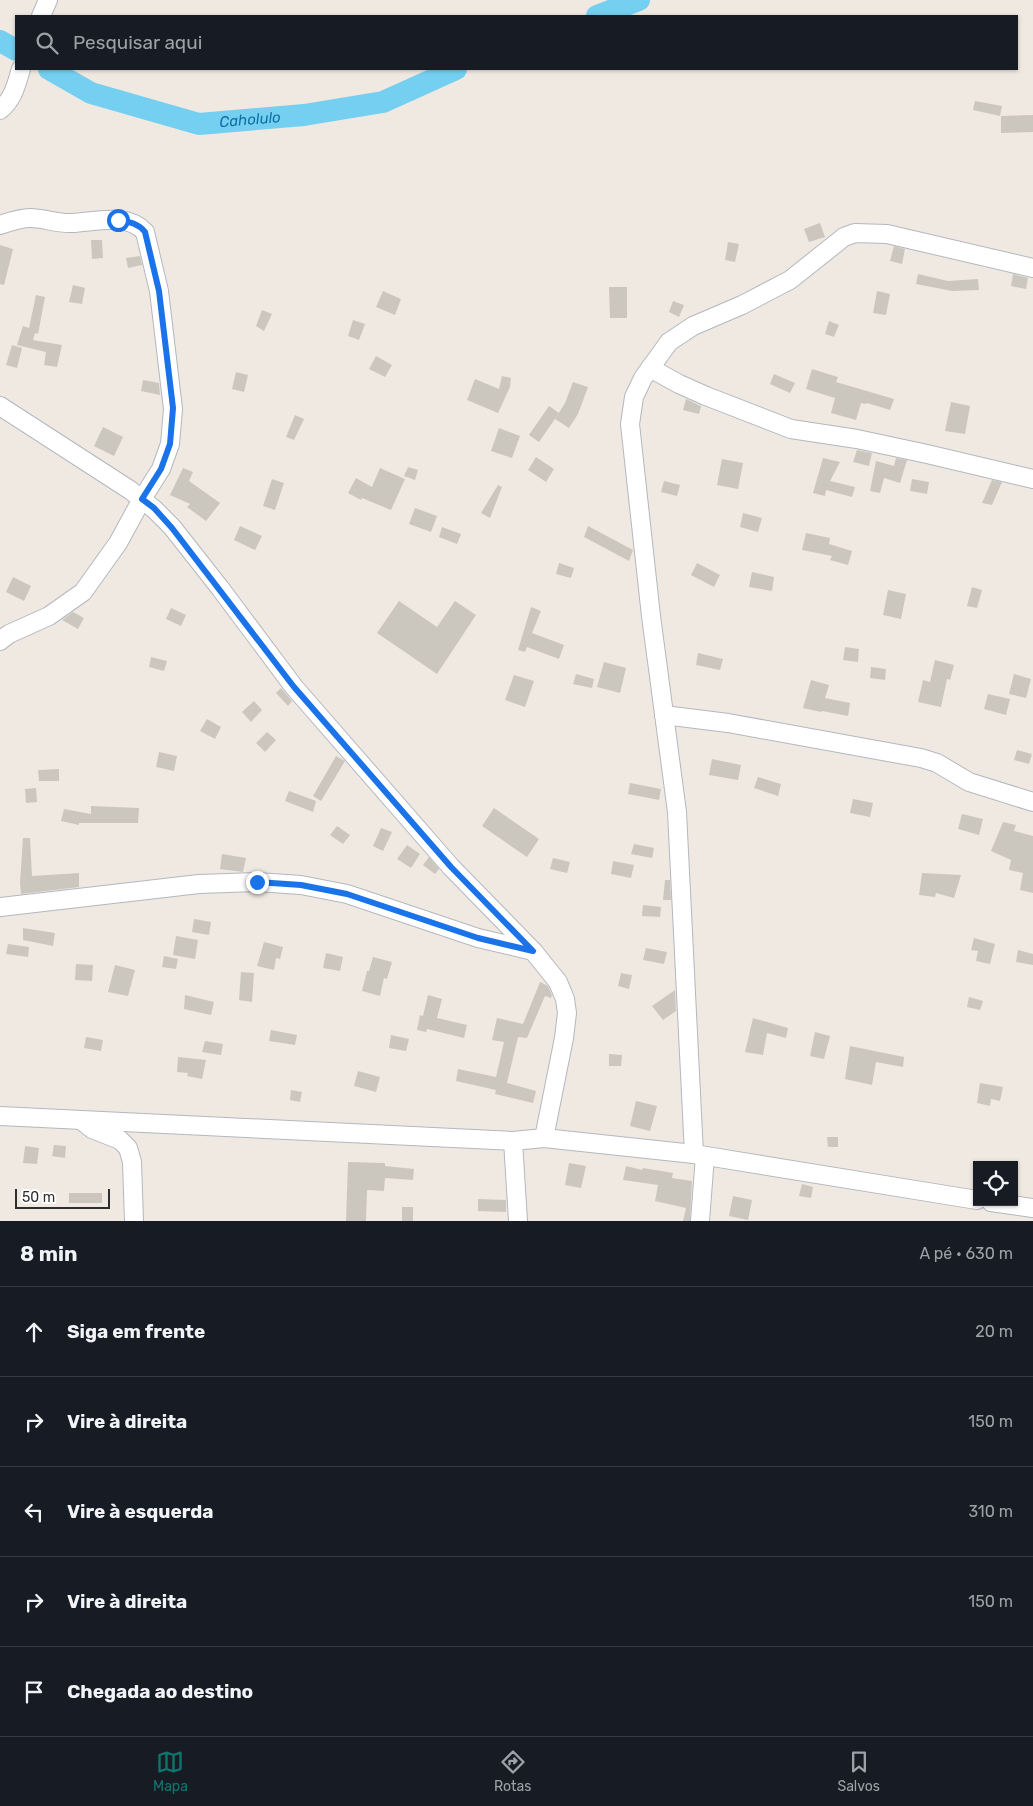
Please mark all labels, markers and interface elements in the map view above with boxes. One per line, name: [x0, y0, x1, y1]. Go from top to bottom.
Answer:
search box: [15, 15, 1018, 70]
icon: search: [33, 29, 61, 57]
text: Pesquisar aqui: [73, 31, 202, 54]
water label: Caholulo: [219, 108, 282, 131]
route start: [107, 209, 130, 232]
route end: [246, 871, 269, 894]
map controls: [973, 1161, 1018, 1206]
button: locate: [973, 1161, 1018, 1206]
scale bar: [15, 1186, 110, 1209]
text: 50 m: [22, 1189, 55, 1206]
text: 8 min: [20, 1241, 77, 1266]
text: A pé · 630 m: [920, 1244, 1013, 1263]
icon: ahead: [20, 1318, 48, 1346]
text: Siga em frente: [67, 1320, 205, 1343]
text: 20 m: [975, 1322, 1013, 1341]
icon: right: [20, 1408, 48, 1436]
text: Vire à direita: [67, 1410, 187, 1433]
text: 150 m: [968, 1412, 1013, 1431]
icon: left: [20, 1498, 48, 1526]
text: Vire à esquerda: [67, 1500, 214, 1523]
text: 310 m: [969, 1502, 1013, 1521]
icon: right: [20, 1588, 48, 1616]
text: Vire à direita: [67, 1590, 187, 1613]
text: 150 m: [968, 1592, 1013, 1611]
icon: arrive: [20, 1678, 48, 1706]
text: Chegada ao destino: [67, 1680, 253, 1703]
tab: Mapa: [153, 1748, 188, 1795]
tab: Rotas: [494, 1748, 531, 1795]
tab: Salvos: [837, 1748, 880, 1795]

